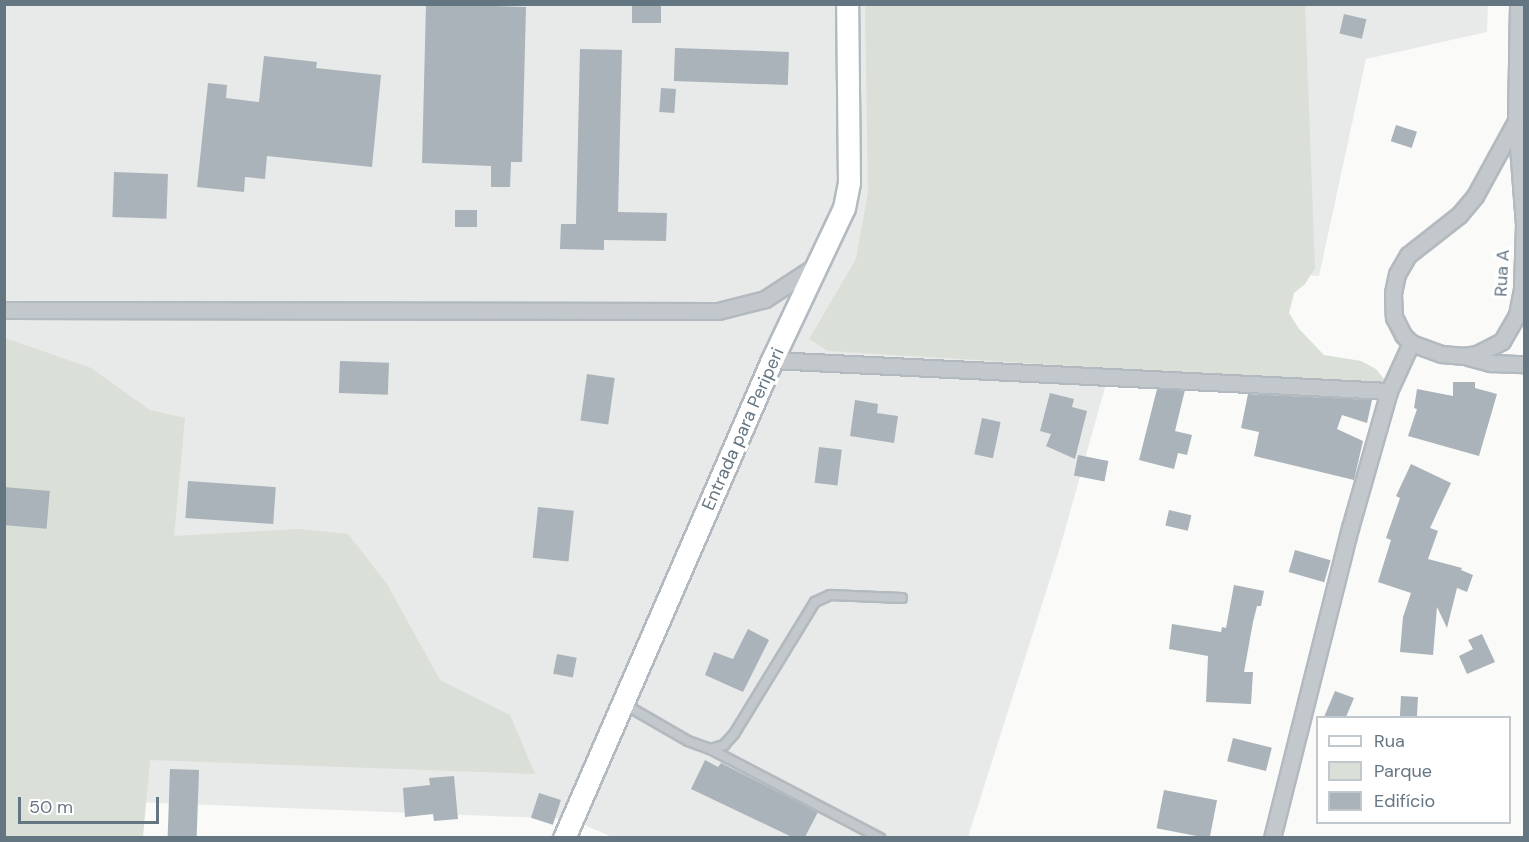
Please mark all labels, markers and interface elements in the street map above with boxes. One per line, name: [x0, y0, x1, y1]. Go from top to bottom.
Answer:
street label: Rua A: [1490, 249, 1514, 297]
street label: Entrada para Periperi: [697, 344, 789, 514]
legend: [1316, 716, 1511, 824]
text: Rua: [1374, 729, 1405, 753]
text: Parque: [1374, 759, 1432, 783]
scale bar: [21, 785, 162, 823]
text: Edifício: [1374, 789, 1435, 813]
text: 50 m: [29, 795, 73, 819]

